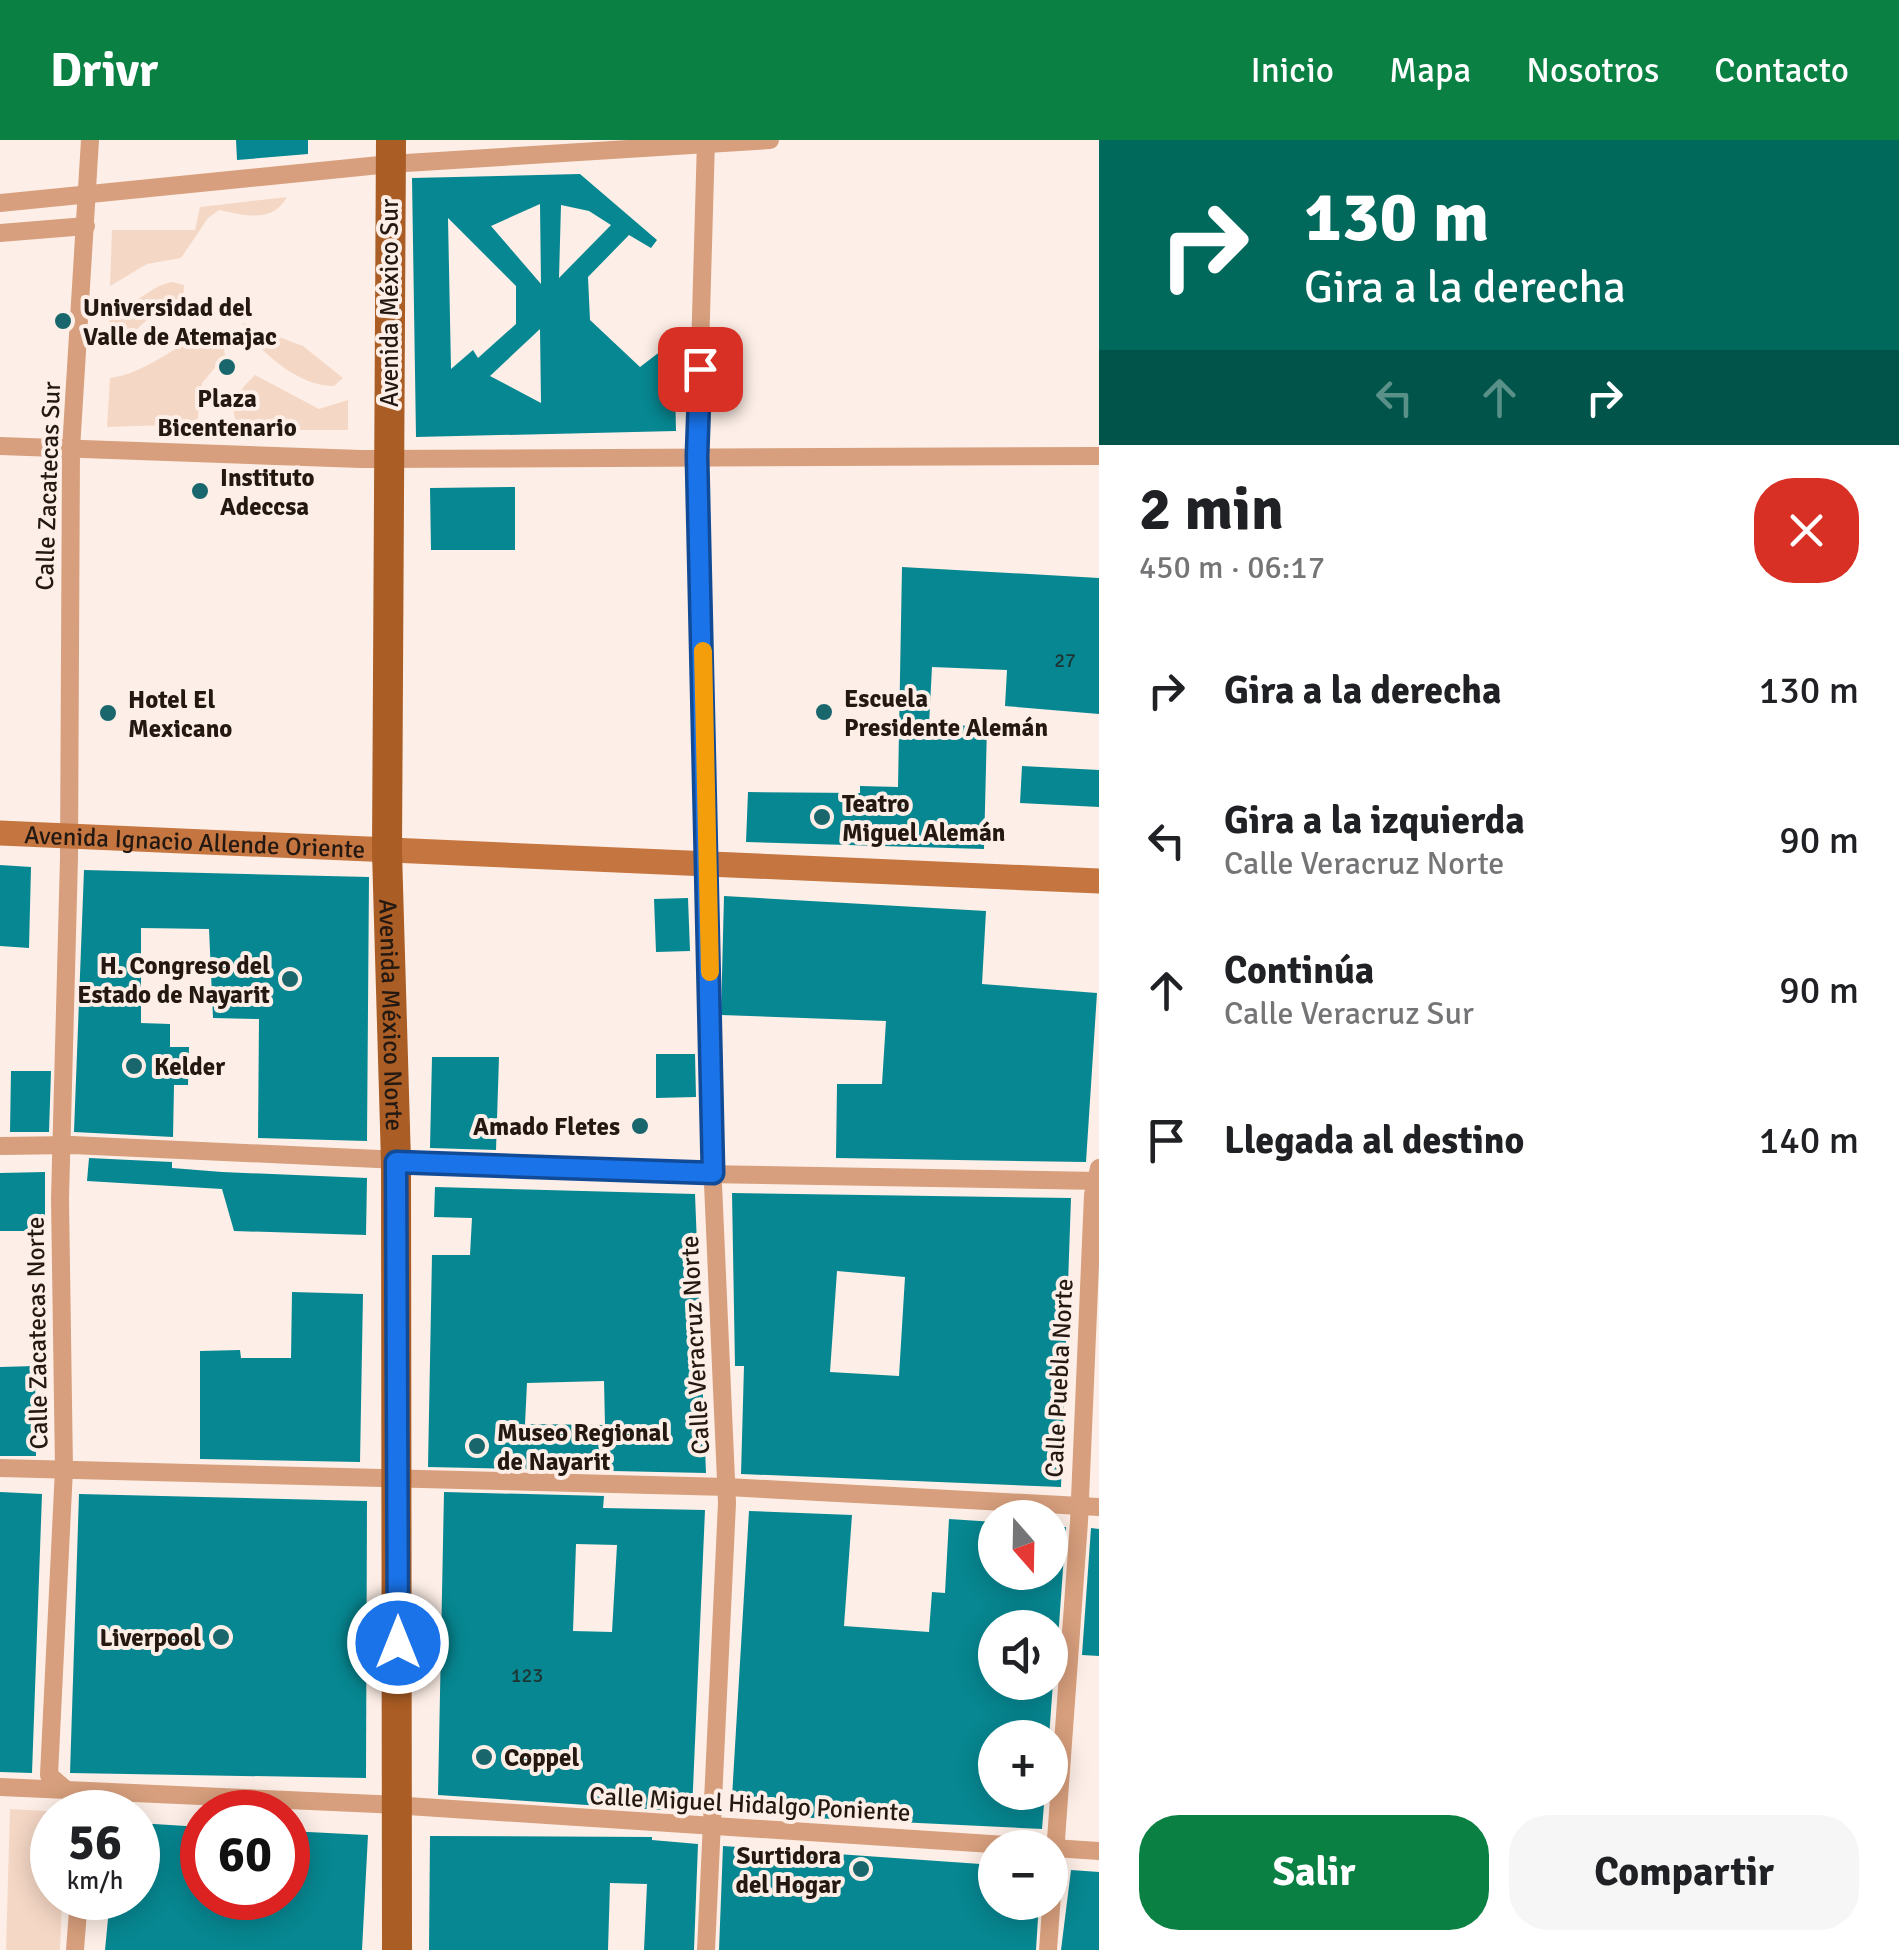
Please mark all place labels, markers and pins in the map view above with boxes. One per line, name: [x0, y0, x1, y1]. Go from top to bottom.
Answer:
place label: Universidad del Valle de Atemajac: [83, 292, 277, 352]
marker: Universidad del Valle de Atemajac: [52, 310, 74, 332]
pin: [658, 327, 743, 412]
marker: Plaza Bicentenario: [216, 356, 238, 378]
place label: Plaza Bicentenario: [157, 383, 297, 443]
place label: Instituto Adeccsa: [220, 462, 315, 522]
marker: Instituto Adeccsa: [189, 480, 211, 502]
place label: Escuela Presidente Alemán: [844, 683, 1048, 743]
place label: Hotel El Mexicano: [128, 684, 232, 744]
marker: Escuela Presidente Alemán: [813, 701, 835, 723]
marker: Hotel El Mexicano: [97, 702, 119, 724]
place label: Teatro Miguel Alemán: [842, 788, 1006, 848]
marker: Teatro Miguel Alemán: [811, 806, 833, 828]
place label: H. Congreso del Estado de Nayarit: [77, 950, 270, 1010]
marker: H. Congreso del Estado de Nayarit: [279, 968, 301, 990]
place label: Kelder: [154, 1051, 225, 1082]
marker: Kelder: [123, 1055, 145, 1077]
place label: Amado Fletes: [473, 1111, 620, 1142]
marker: Amado Fletes: [629, 1115, 651, 1137]
place label: Museo Regional de Nayarit: [497, 1417, 669, 1477]
marker: Museo Regional de Nayarit: [466, 1435, 488, 1457]
place label: Liverpool: [100, 1622, 201, 1653]
marker: Liverpool: [210, 1626, 232, 1648]
place label: Coppel: [504, 1742, 579, 1773]
marker: Coppel: [473, 1746, 495, 1768]
place label: Surtidora del Hogar: [735, 1840, 841, 1900]
marker: Surtidora del Hogar: [850, 1858, 872, 1880]

